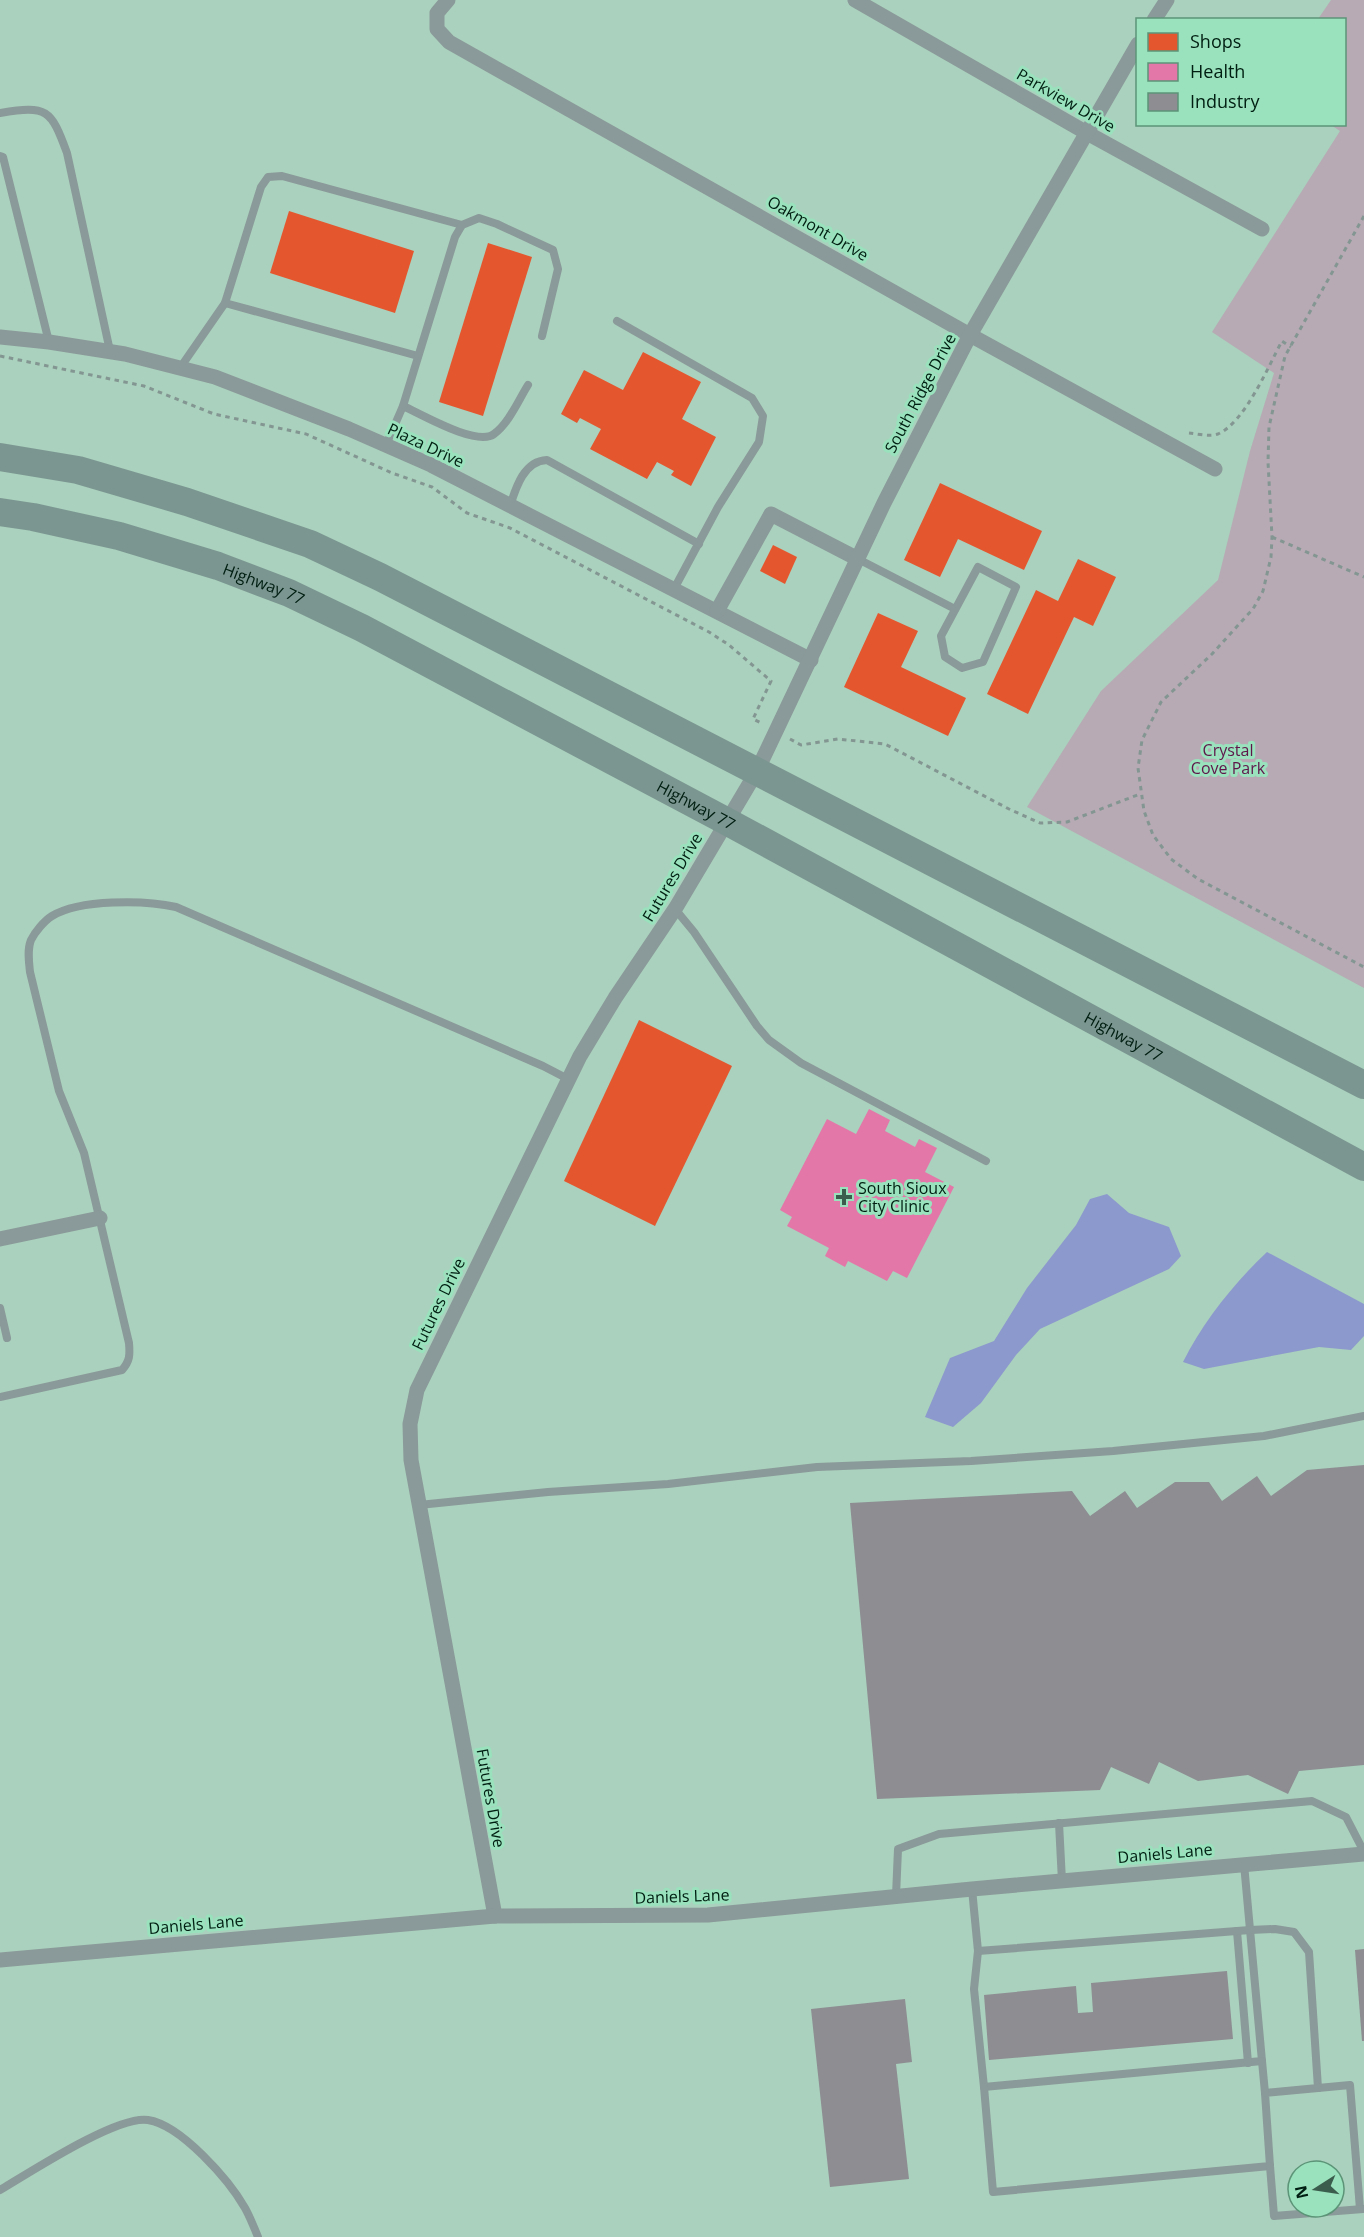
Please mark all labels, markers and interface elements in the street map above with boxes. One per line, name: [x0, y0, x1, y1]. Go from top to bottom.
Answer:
legend: [1136, 18, 1346, 126]
text: Shops: [1190, 29, 1241, 53]
text: Health: [1190, 59, 1245, 83]
street label: Parkview Drive: [1013, 63, 1119, 137]
text: Industry: [1190, 89, 1260, 113]
street label: Oakmont Drive: [764, 190, 872, 266]
street label: South Ridge Drive: [879, 329, 961, 457]
street label: Plaza Drive: [384, 418, 468, 472]
street label: Highway 77: [220, 558, 308, 610]
park label: Crystal Cove Park: [1191, 739, 1266, 779]
street label: Highway 77: [653, 775, 739, 835]
street label: Futures Drive: [637, 828, 707, 926]
street label: Highway 77: [1080, 1006, 1167, 1067]
place label: South Sioux City Clinic: [858, 1177, 947, 1217]
marker: South Sioux City Clinic: [835, 1188, 853, 1206]
street label: Futures Drive: [406, 1254, 470, 1354]
street label: Futures Drive: [471, 1747, 511, 1849]
street label: Daniels Lane: [1117, 1838, 1213, 1868]
street label: Daniels Lane: [634, 1883, 730, 1909]
street label: Daniels Lane: [148, 1909, 244, 1939]
north arrow: [1286, 2159, 1346, 2219]
text: N: [1289, 2183, 1313, 2201]

